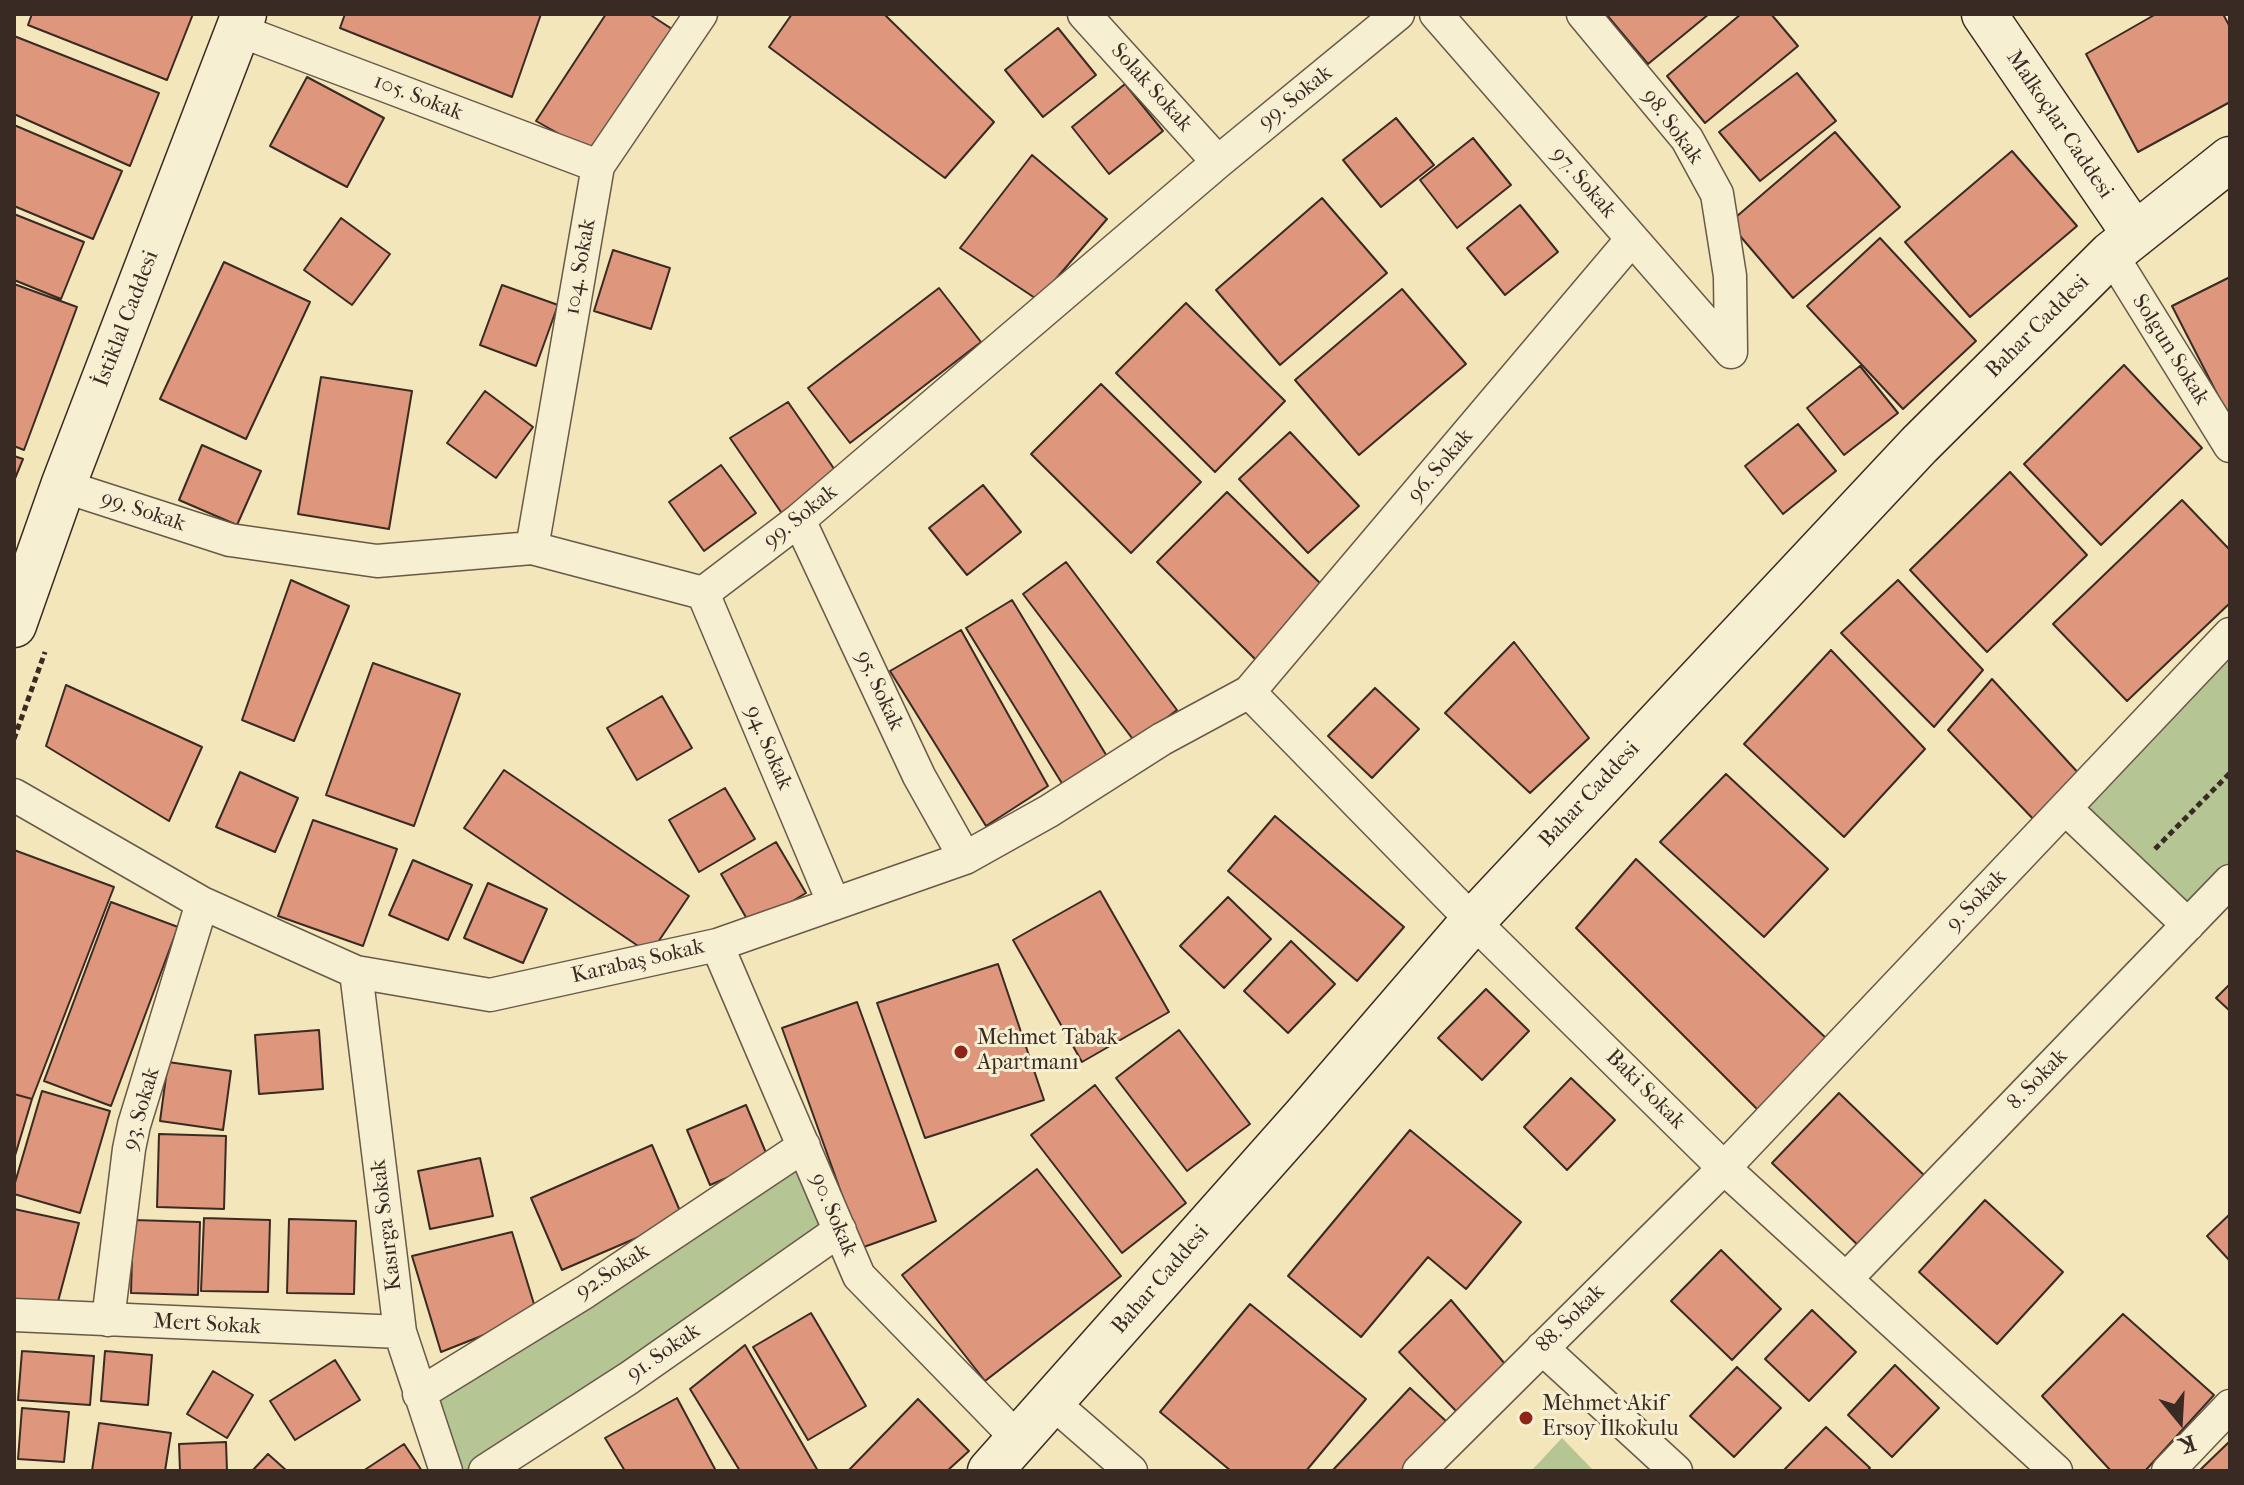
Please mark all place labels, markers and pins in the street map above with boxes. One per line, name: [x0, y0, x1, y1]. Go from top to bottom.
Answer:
place label: Mehmet Tabak Apartmanı: [977, 1026, 1118, 1078]
marker: Mehmet Tabak Apartmanı: [952, 1043, 970, 1061]
place label: Mehmet Akif Ersoy İlkokulu: [1542, 1392, 1679, 1444]
marker: Mehmet Akif Ersoy İlkokulu: [1517, 1409, 1535, 1427]

